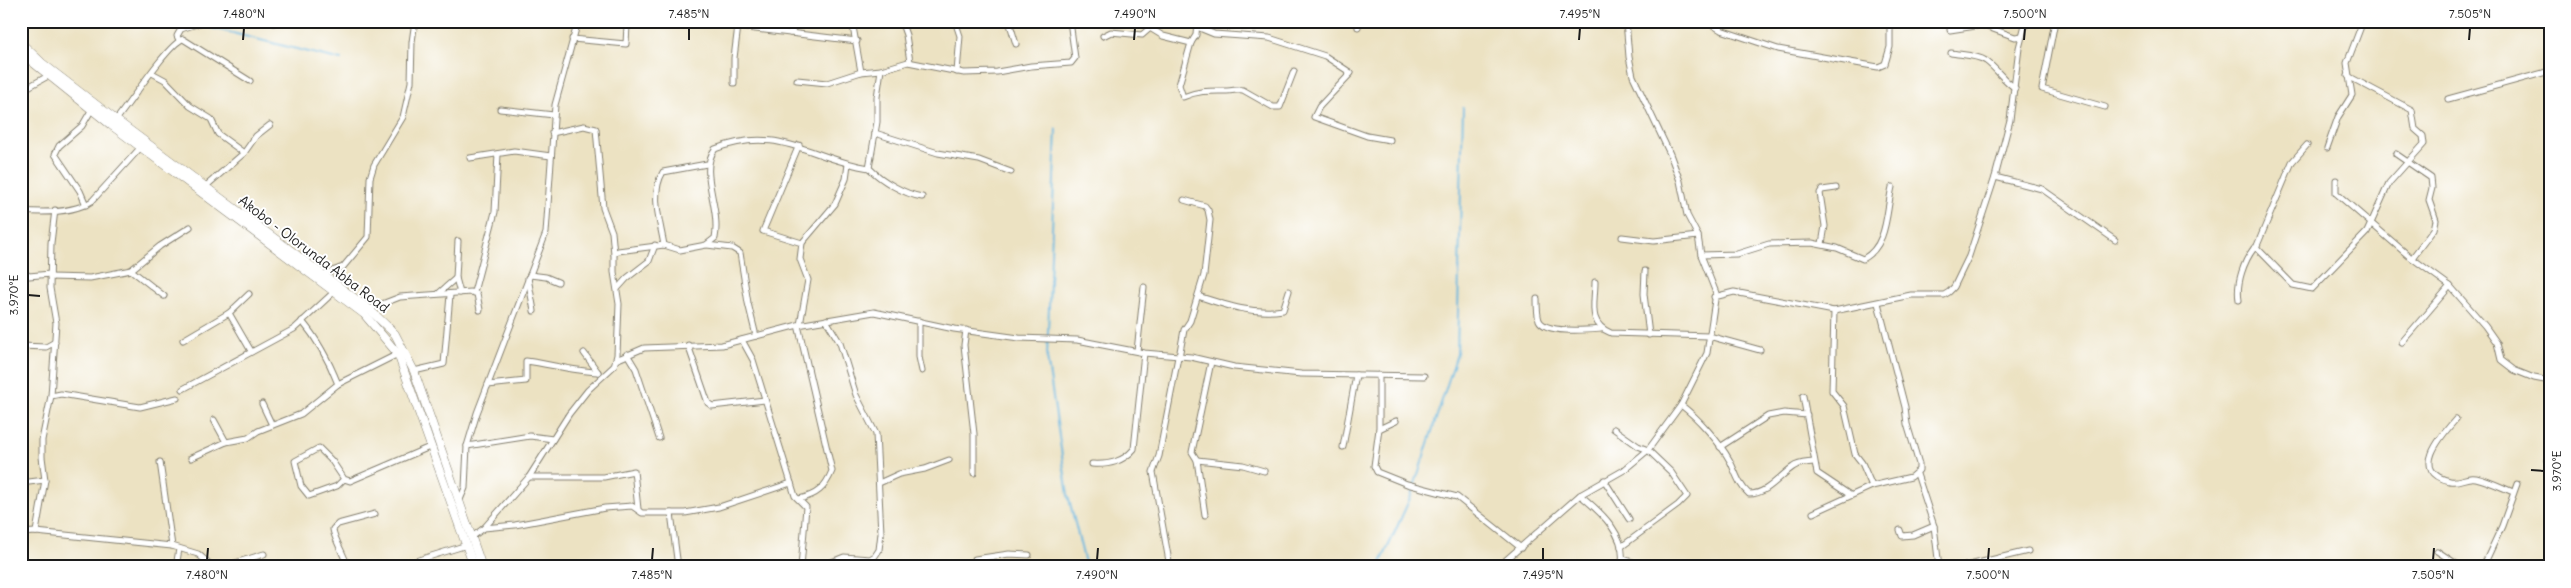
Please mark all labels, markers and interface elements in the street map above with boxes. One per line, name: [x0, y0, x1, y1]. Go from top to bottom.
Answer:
text: 7.480°N: [223, 6, 265, 21]
text: 7.485°N: [668, 6, 710, 21]
text: 7.490°N: [1114, 6, 1156, 21]
text: 7.495°N: [1559, 6, 1601, 21]
text: 7.500°N: [2003, 6, 2047, 21]
text: 7.505°N: [2449, 6, 2491, 21]
street label: Akobo - Olorunda Abba Road: [235, 191, 393, 317]
text: 3.970°E: [6, 274, 21, 316]
text: 3.970°E: [2549, 450, 2564, 492]
text: 7.480°N: [186, 567, 228, 582]
text: 7.485°N: [631, 567, 673, 582]
text: 7.490°N: [1076, 567, 1118, 582]
text: 7.495°N: [1522, 567, 1564, 582]
text: 7.500°N: [1966, 567, 2010, 582]
text: 7.505°N: [2412, 567, 2454, 582]

